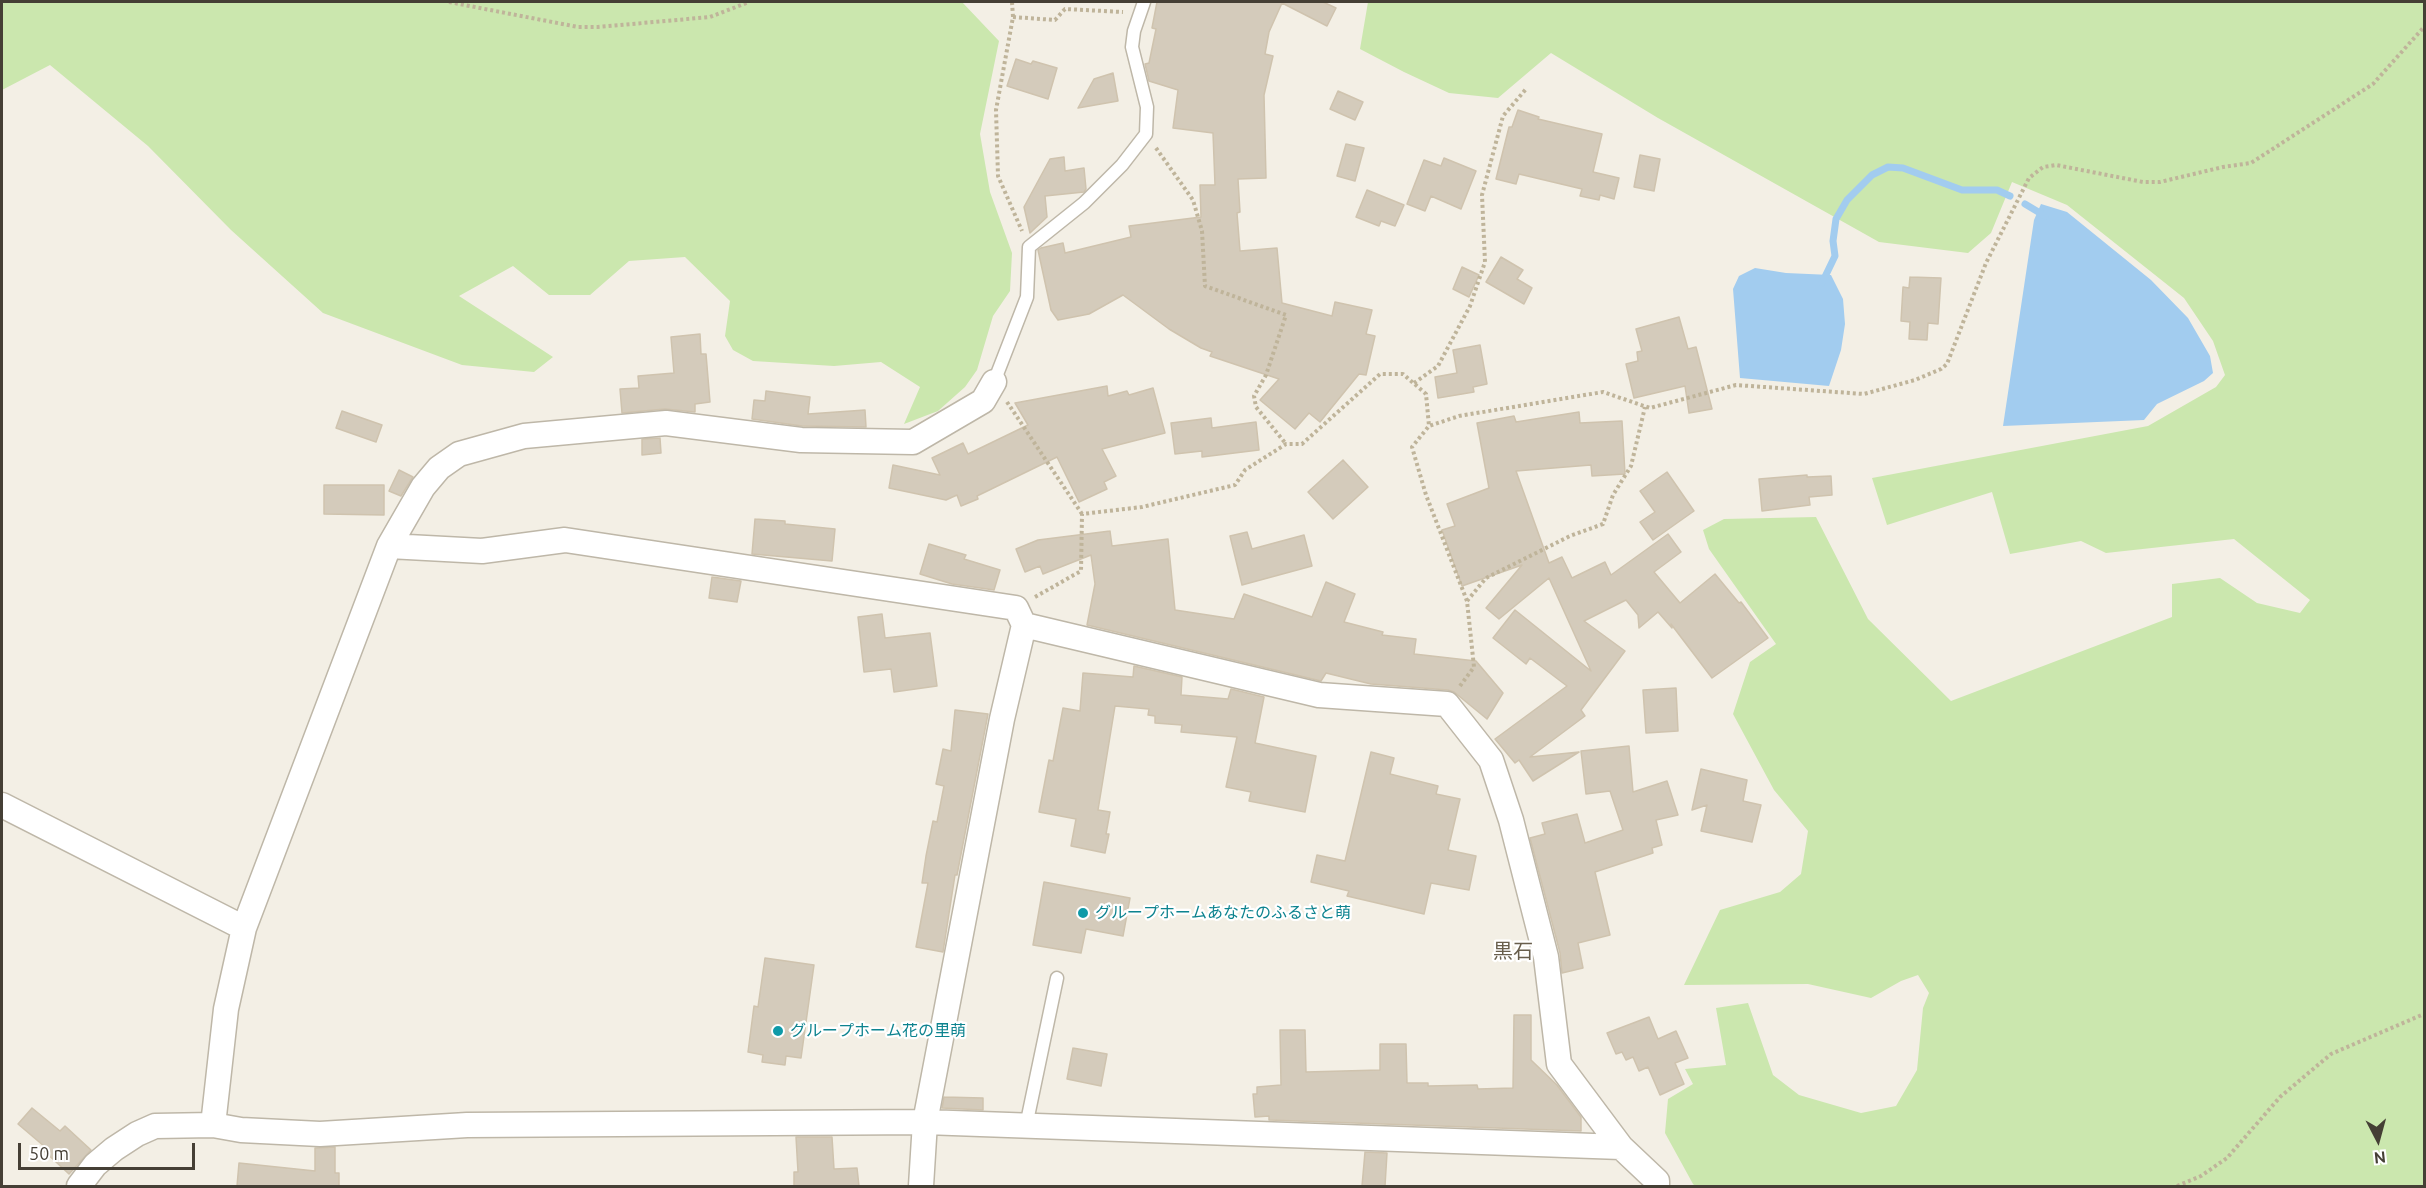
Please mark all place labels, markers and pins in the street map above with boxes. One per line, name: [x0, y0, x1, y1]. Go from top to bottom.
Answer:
place label: グループホームあなたのふるさと萌: [1095, 903, 1351, 923]
marker: グループホームあなたのふるさと萌: [1076, 906, 1090, 920]
place label: グループホーム花の里萌: [790, 1021, 966, 1041]
marker: グループホーム花の里萌: [771, 1024, 785, 1038]

